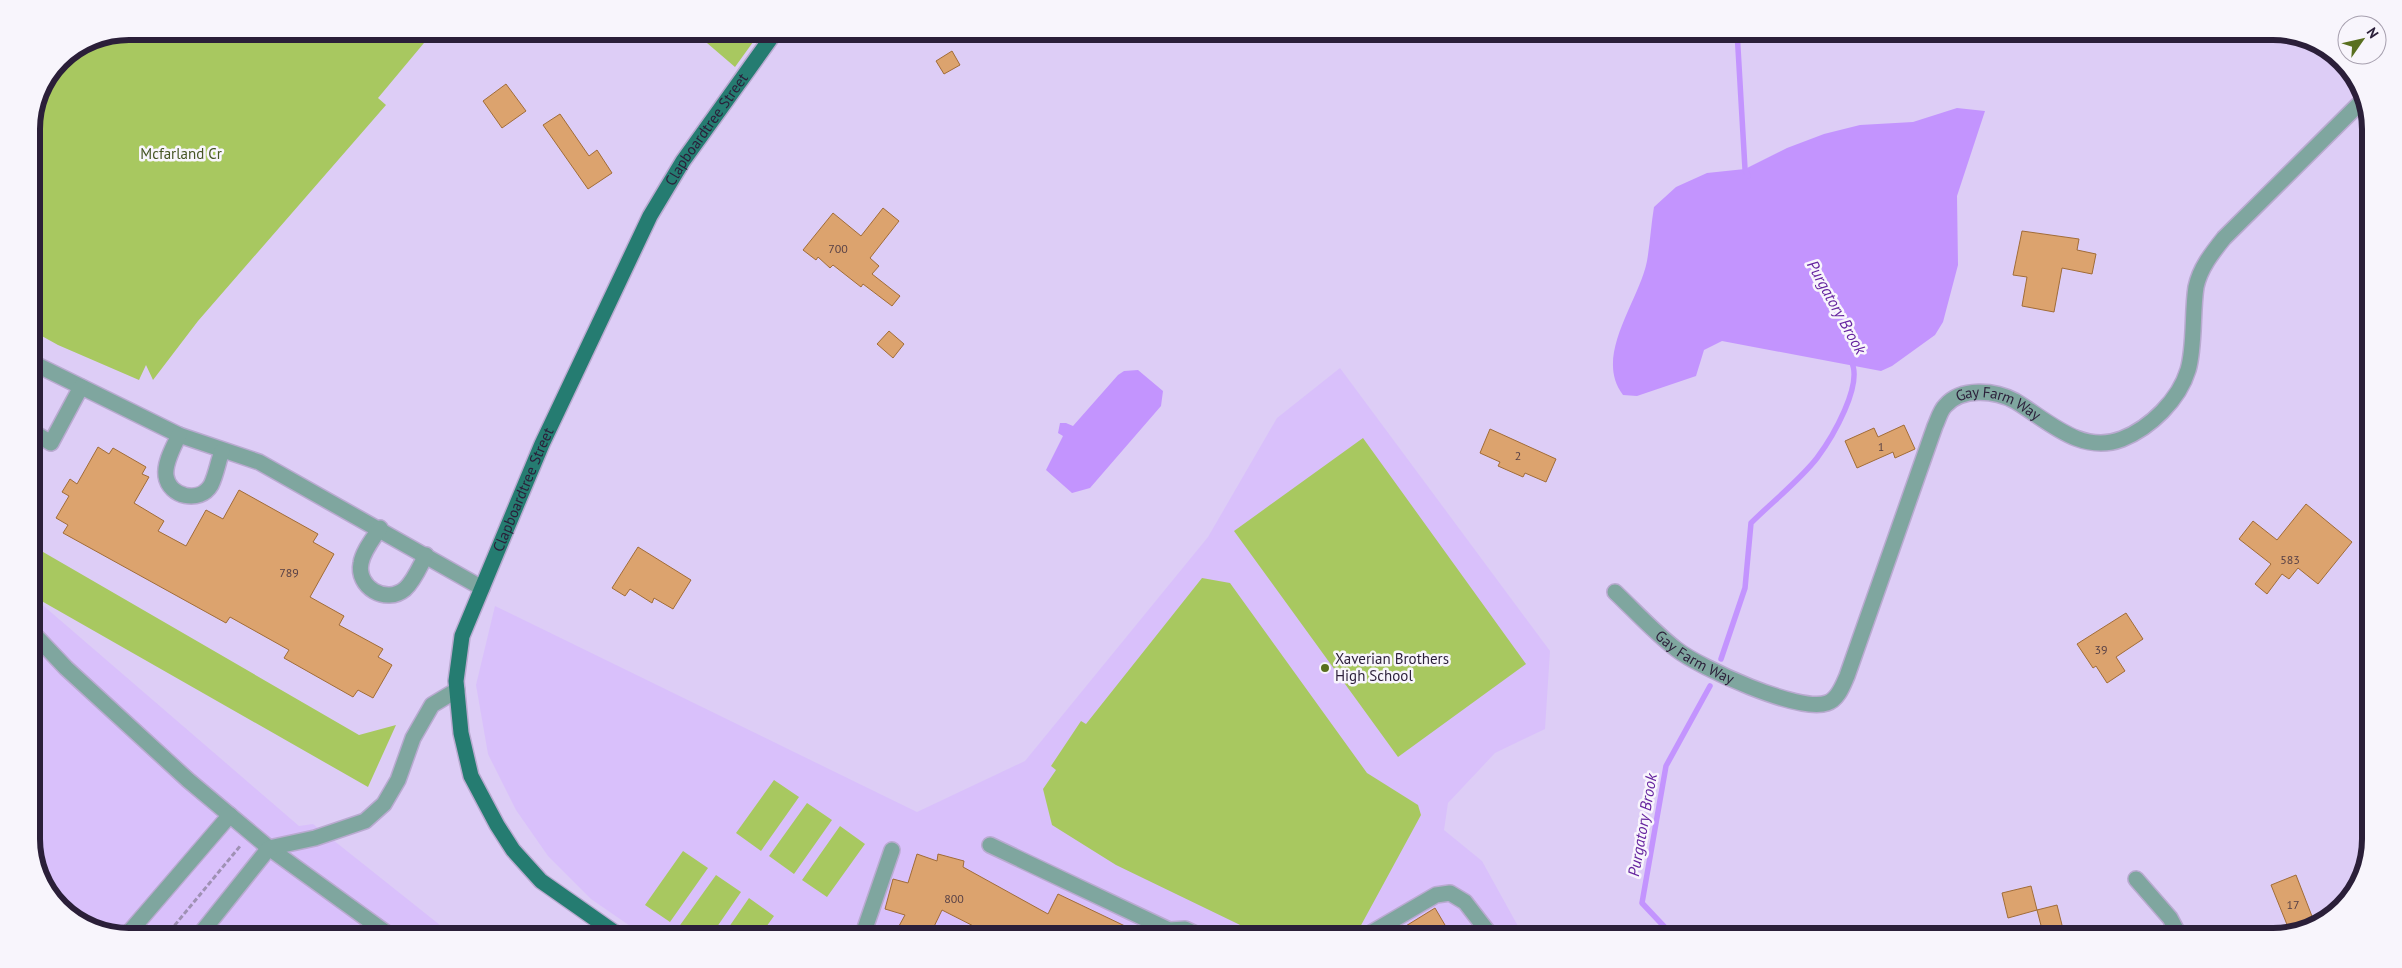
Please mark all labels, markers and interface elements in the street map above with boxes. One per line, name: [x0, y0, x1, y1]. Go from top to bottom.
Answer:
north arrow: [2337, 15, 2387, 65]
text: N: [2363, 24, 2383, 42]
street label: Clapboardtree Street: [660, 69, 752, 189]
park label: Mcfarland Cr: [140, 144, 222, 163]
house number: 700: [828, 241, 848, 256]
water label: Purgatory Brook: [1803, 257, 1871, 358]
street label: Gay Farm Way: [1953, 382, 2045, 424]
street label: Clapboardtree Street: [488, 424, 557, 554]
house number: 1: [1878, 439, 1884, 454]
house number: 2: [1515, 448, 1521, 463]
house number: 583: [2280, 552, 2300, 567]
house number: 789: [279, 565, 299, 580]
street label: Gay Farm Way: [1651, 626, 1737, 688]
house number: 39: [2094, 642, 2108, 657]
place label: Xaverian Brothers High School: [1335, 649, 1449, 685]
marker: Xaverian Brothers High School: [1319, 662, 1331, 674]
water label: Purgatory Brook: [1623, 771, 1661, 878]
house number: 800: [944, 891, 964, 906]
house number: 17: [2286, 897, 2300, 912]

